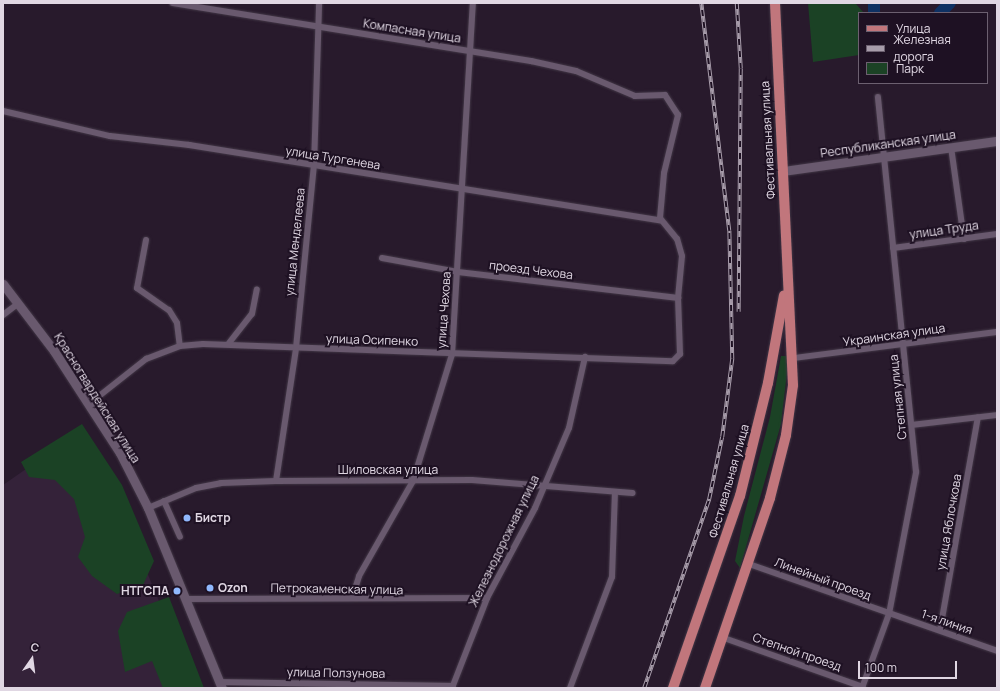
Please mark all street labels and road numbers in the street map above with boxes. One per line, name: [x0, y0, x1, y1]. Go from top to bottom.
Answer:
street label: Компасная улица: [362, 16, 462, 46]
street label: Фестивальная улица: [758, 81, 778, 199]
street label: Республиканская улица: [819, 127, 957, 161]
street label: улица Тургенева: [285, 143, 381, 173]
street label: улица Менделеева: [282, 187, 308, 297]
street label: улица Труда: [909, 218, 979, 242]
street label: проезд Чехова: [488, 258, 574, 282]
street label: улица Чехова: [434, 271, 454, 349]
street label: Украинская улица: [842, 321, 946, 349]
street label: Красногвардейская улица: [51, 330, 143, 466]
street label: улица Осипенко: [326, 331, 418, 349]
street label: Степная улица: [886, 354, 910, 440]
street label: Фестивальная улица: [706, 422, 752, 540]
street label: Шиловская улица: [338, 463, 438, 477]
street label: Железнодорожная улица: [466, 473, 542, 609]
street label: улица Яблочкова: [933, 473, 965, 571]
street label: Линейный проезд: [773, 555, 873, 603]
street label: Петрокаменская улица: [271, 581, 403, 597]
street label: 1-я линия: [920, 607, 974, 637]
street label: Степной проезд: [751, 630, 843, 674]
street label: улица Ползунова: [287, 665, 385, 681]

